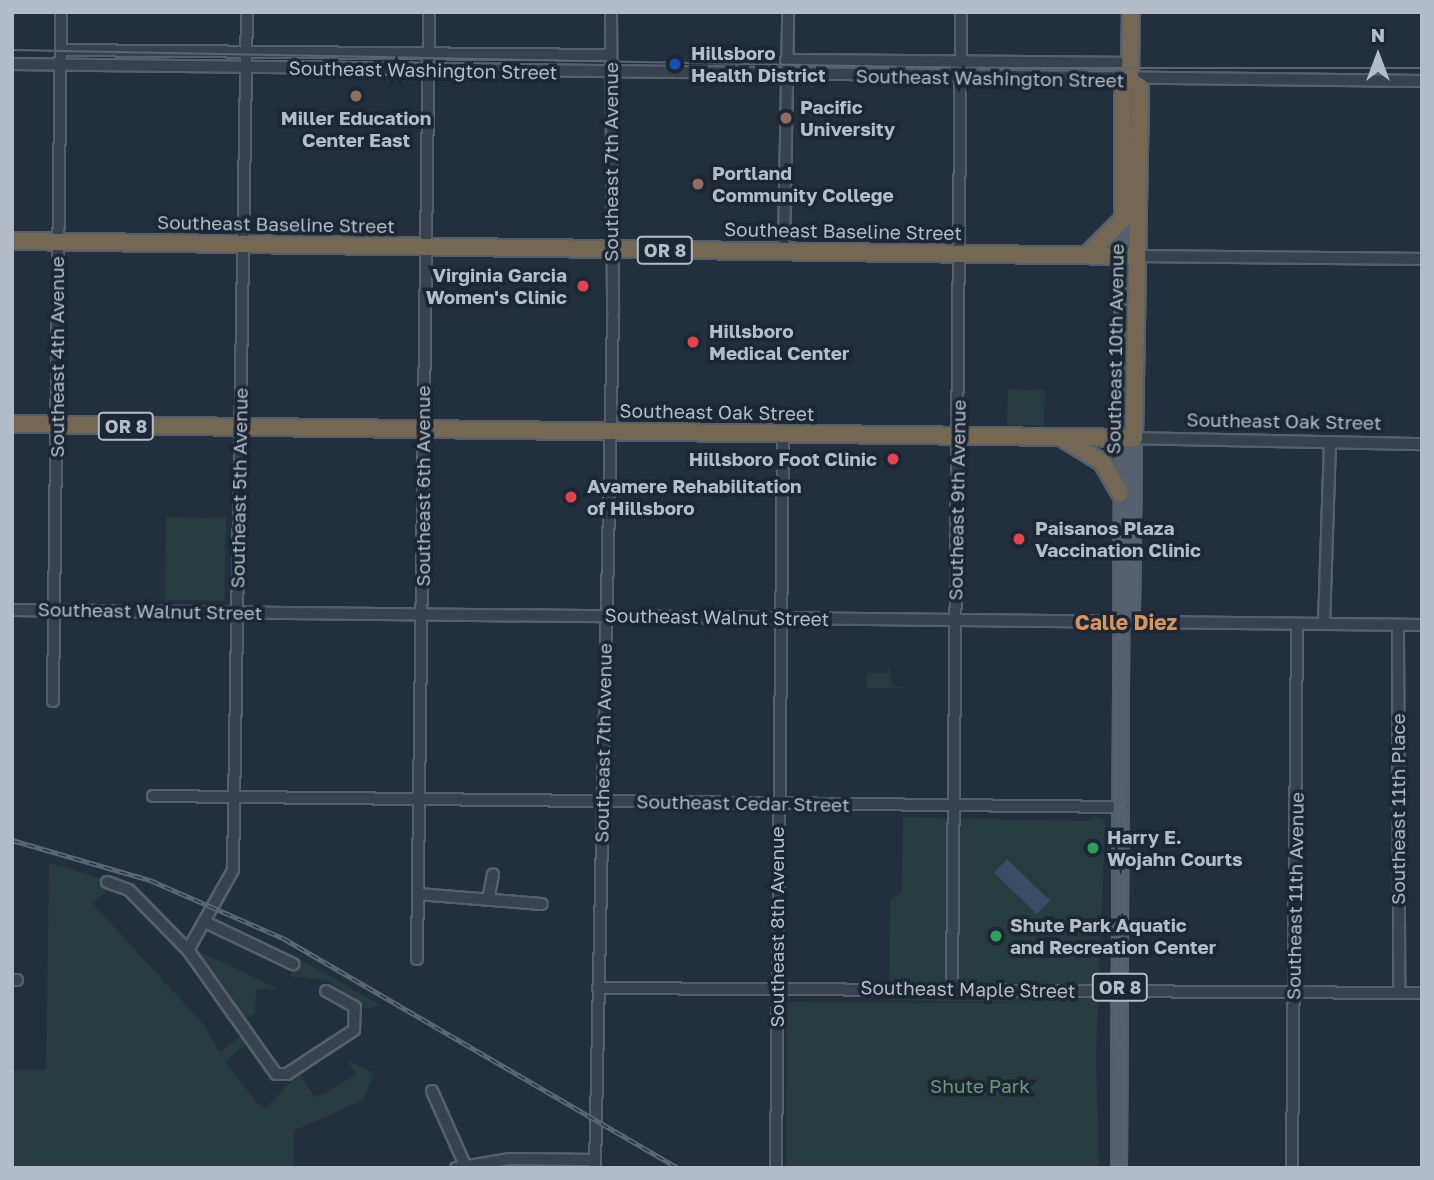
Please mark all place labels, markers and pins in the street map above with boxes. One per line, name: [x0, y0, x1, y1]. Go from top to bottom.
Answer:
place label: Hillsboro Health District: [691, 42, 826, 86]
marker: Hillsboro Health District: [665, 54, 685, 74]
marker: Miller Education Center East: [348, 88, 364, 104]
place label: Pacific University: [800, 96, 895, 140]
place label: Miller Education Center East: [281, 107, 431, 151]
marker: Pacific University: [778, 110, 794, 126]
place label: Portland Community College: [712, 162, 894, 206]
marker: Portland Community College: [690, 176, 706, 192]
place label: Virginia Garcia Women's Clinic: [426, 264, 567, 308]
marker: Virginia Garcia Women's Clinic: [573, 276, 593, 296]
place label: Hillsboro Medical Center: [709, 320, 849, 364]
marker: Hillsboro Medical Center: [683, 332, 703, 352]
place label: Hillsboro Foot Clinic: [689, 448, 877, 470]
marker: Hillsboro Foot Clinic: [883, 449, 903, 469]
place label: Avamere Rehabilitation of Hillsboro: [587, 475, 802, 519]
marker: Avamere Rehabilitation of Hillsboro: [561, 487, 581, 507]
place label: Paisanos Plaza Vaccination Clinic: [1035, 517, 1201, 561]
marker: Paisanos Plaza Vaccination Clinic: [1009, 529, 1029, 549]
place label: Harry E. Wojahn Courts: [1107, 826, 1243, 870]
marker: Harry E. Wojahn Courts: [1085, 840, 1101, 856]
place label: Shute Park Aquatic and Recreation Center: [1010, 914, 1216, 958]
marker: Shute Park Aquatic and Recreation Center: [988, 928, 1004, 944]

